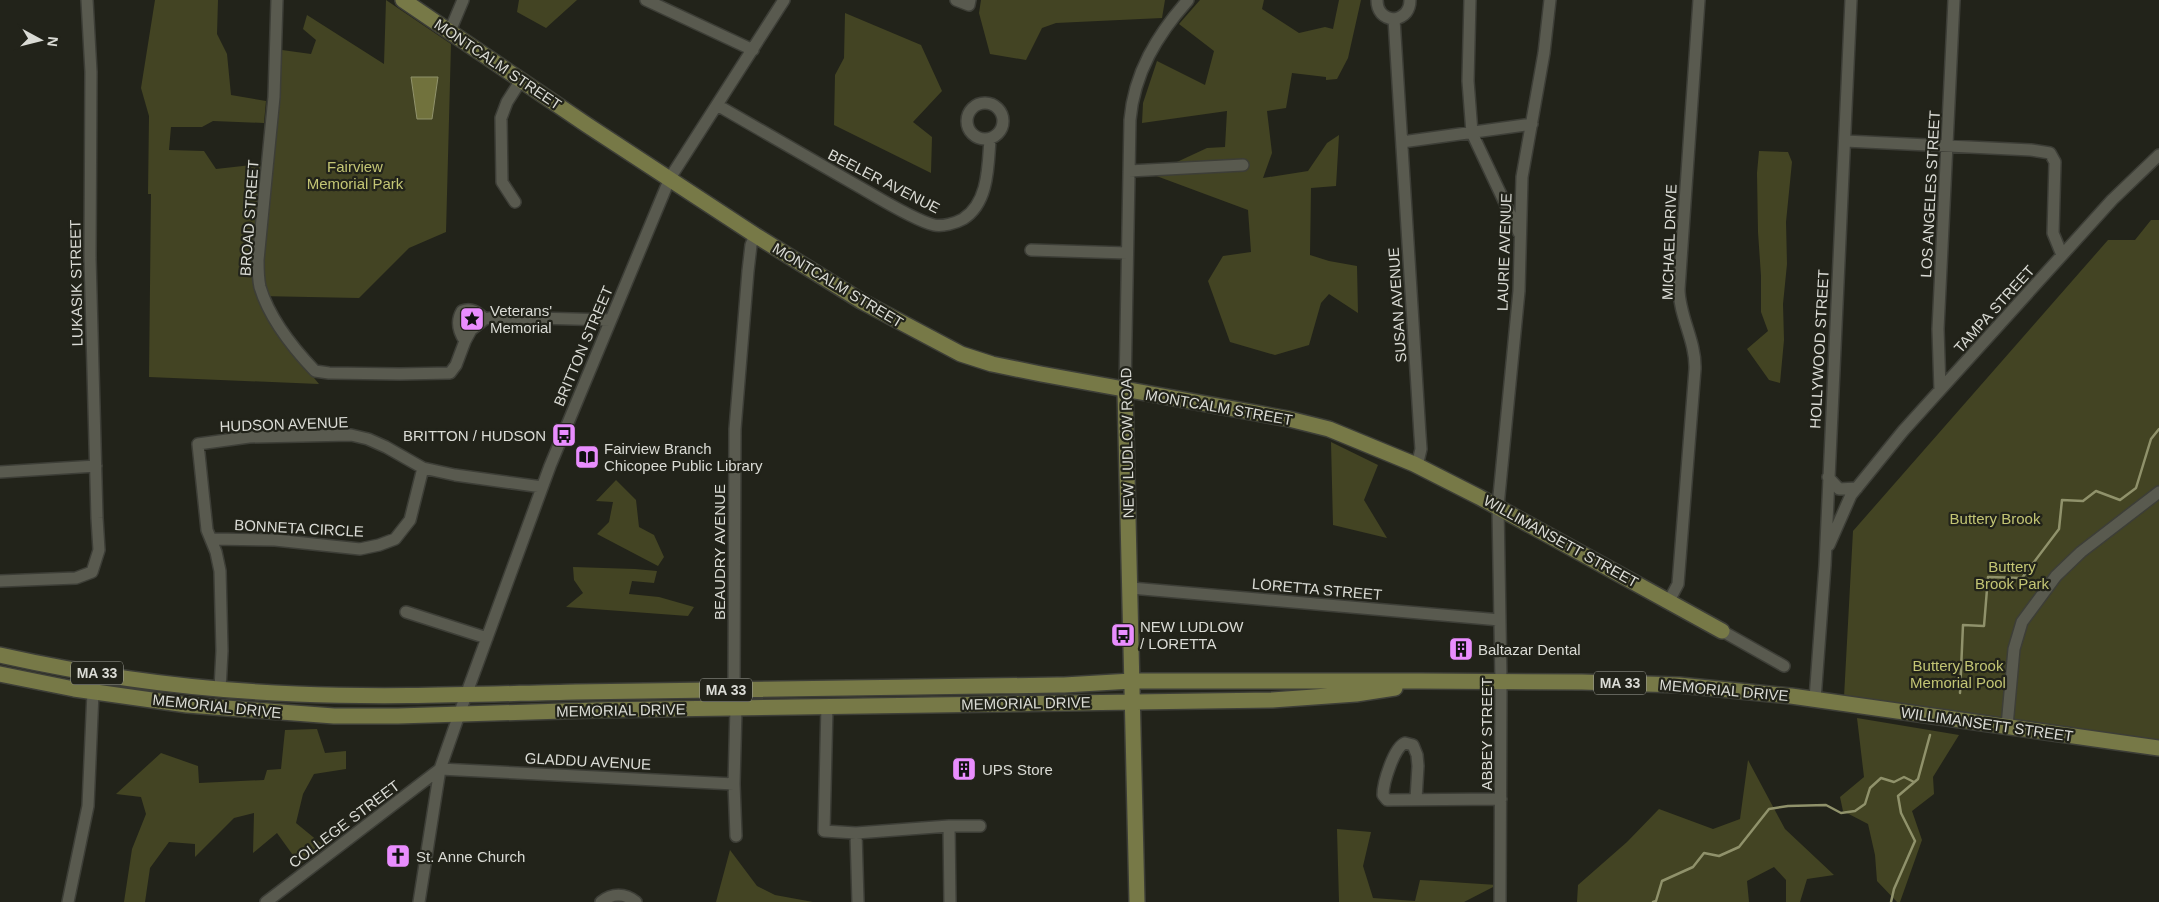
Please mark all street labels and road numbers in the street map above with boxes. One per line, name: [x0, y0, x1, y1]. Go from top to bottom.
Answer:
street label: MONTCALM STREET: [431, 15, 565, 113]
street label: LOS ANGELES STREET: [1917, 110, 1943, 278]
street label: BEELER AVENUE: [825, 145, 943, 217]
street label: BROAD STREET: [236, 159, 262, 277]
street label: MICHAEL DRIVE: [1658, 184, 1680, 300]
street label: LAURIE AVENUE: [1493, 193, 1515, 311]
street label: LUKASIK STREET: [66, 220, 86, 346]
street label: MONTCALM STREET: [770, 239, 906, 331]
street label: SUSAN AVENUE: [1384, 247, 1410, 363]
street label: TAMPA STREET: [1950, 262, 2038, 356]
street label: HOLLYWOOD STREET: [1806, 269, 1832, 429]
street label: BRITTON STREET: [550, 283, 616, 409]
street label: NEW LUDLOW ROAD: [1117, 367, 1137, 519]
street label: MONTCALM STREET: [1144, 386, 1294, 428]
street label: HUDSON AVENUE: [219, 413, 349, 435]
street label: BEAUDRY AVENUE: [711, 484, 728, 620]
street label: WILLIMANSETT STREET: [1481, 491, 1641, 591]
street label: BONNETA CIRCLE: [234, 516, 364, 540]
street label: LORETTA STREET: [1251, 575, 1383, 603]
road number: MA 33: [71, 661, 123, 684]
road number: MA 33: [1594, 671, 1646, 694]
street label: MEMORIAL DRIVE: [1659, 676, 1789, 704]
street label: ABBEY STREET: [1478, 677, 1495, 791]
road number: MA 33: [700, 678, 752, 702]
street label: MEMORIAL DRIVE: [152, 691, 282, 721]
street label: MEMORIAL DRIVE: [961, 693, 1091, 713]
street label: MEMORIAL DRIVE: [556, 700, 686, 720]
street label: WILLIMANSETT STREET: [1900, 703, 2074, 745]
street label: GLADDU AVENUE: [524, 749, 652, 773]
street label: COLLEGE STREET: [285, 777, 403, 871]

